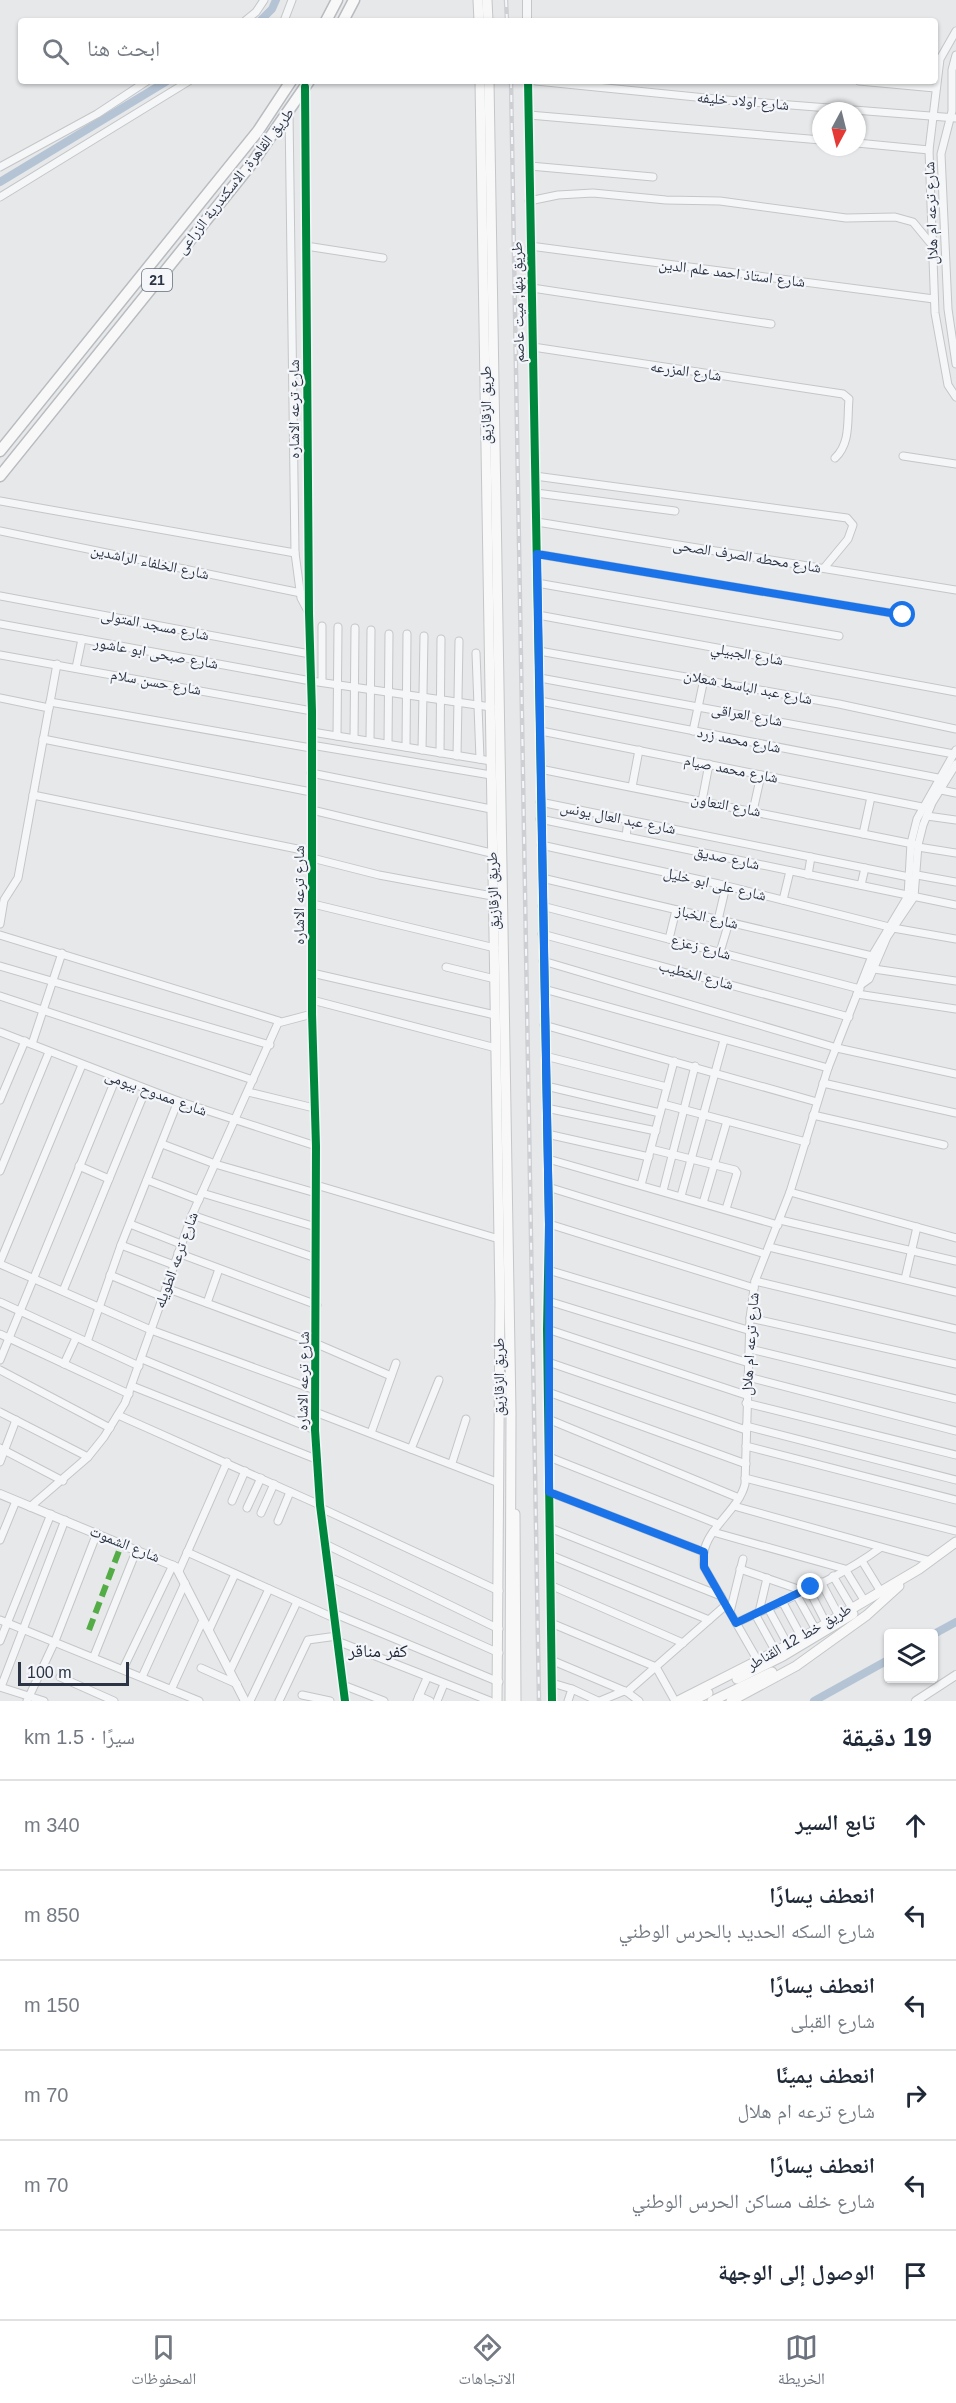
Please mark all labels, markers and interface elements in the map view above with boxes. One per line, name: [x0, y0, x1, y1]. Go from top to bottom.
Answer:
search box: [18, 18, 938, 84]
icon: search: [39, 35, 72, 68]
text: ابحث هنا: [87, 36, 160, 61]
street label: شارع اولاد خليفه: [696, 88, 790, 115]
north arrow: [812, 102, 866, 156]
street label: طريق القاهرة, الاسكندرية الزراعى: [172, 104, 299, 258]
street label: شارع ترعه ام هلال: [920, 161, 943, 265]
street label: طريق بنها, ميت عاصم: [508, 241, 529, 363]
street label: شارع استاذ احمد علم الدين: [658, 255, 806, 292]
road number: 21: [142, 269, 172, 291]
street label: شارع المزرعه: [649, 357, 723, 386]
street label: شارع ترعه الاشاره: [285, 359, 304, 459]
street label: طريق الزقازيق: [477, 366, 496, 444]
street label: شارع محطه الصرف الصحى: [671, 535, 823, 578]
street label: شارع الخلفاء الراشدين: [89, 541, 211, 584]
route start: [889, 601, 915, 627]
street label: شارع مسجد المتولى: [99, 606, 211, 645]
street label: شارع صبحى ابو عاشور: [91, 633, 220, 674]
street label: شارع الجبيلي: [709, 639, 785, 672]
street label: شارع حسن سلام: [109, 665, 203, 700]
street label: شارع عبد الباسط شعلان: [682, 666, 814, 709]
street label: شارع العراقى: [710, 700, 784, 731]
street label: شارع محمد زرد: [695, 723, 782, 758]
street label: شارع محمد صيام: [682, 751, 780, 788]
street label: شارع التعاون: [689, 789, 763, 822]
street label: شارع عبد العال يونس: [559, 798, 677, 839]
street label: شارع صديق: [692, 842, 761, 875]
street label: شارع ترعه الاشاره: [290, 845, 309, 945]
street label: طريق الزقازيق: [483, 851, 504, 930]
street label: شارع على ابو خليل: [662, 863, 768, 906]
street label: شارع الخباز: [673, 901, 740, 934]
street label: شارع زعزع: [669, 930, 733, 965]
street label: شارع الخطيب: [656, 956, 735, 995]
street label: شارع ممدوح بيومى: [102, 1066, 210, 1121]
street label: شارع ترعه الطويله: [150, 1209, 203, 1311]
street label: شارع ترعه ام هلال: [737, 1292, 764, 1396]
street label: شارع ترعه الاشاره: [293, 1331, 314, 1431]
street label: طريق الزقازيق: [490, 1338, 509, 1416]
street label: شارع الشموت: [87, 1522, 163, 1567]
route end: [797, 1573, 823, 1599]
street label: طريق خط 12 القناطر: [743, 1600, 855, 1676]
map controls: [884, 1629, 938, 1683]
button: layers: [884, 1629, 938, 1683]
district label: كفر مناقر: [347, 1641, 408, 1661]
scale bar: [18, 1659, 129, 1686]
text: 100 m: [27, 1664, 71, 1681]
text: 19 دقيقة: [841, 1722, 932, 1752]
text: سيرًا · 1.5 km: [24, 1726, 135, 1748]
icon: ahead: [899, 1809, 932, 1842]
text: تابع السير: [795, 1810, 875, 1835]
text: 340 m: [24, 1814, 80, 1836]
text: انعطف يسارًا: [769, 1883, 875, 1908]
icon: left: [899, 1899, 932, 1932]
text: 850 m: [24, 1904, 80, 1926]
text: شارع السكه الحديد بالحرس الوطني: [619, 1920, 875, 1942]
text: انعطف يسارًا: [769, 1973, 875, 1998]
icon: left: [899, 1989, 932, 2022]
text: 150 m: [24, 1994, 80, 2016]
text: شارع القبلى: [790, 2010, 875, 2032]
text: انعطف يمينًا: [776, 2063, 875, 2088]
icon: right: [899, 2079, 932, 2112]
text: 70 m: [24, 2084, 68, 2106]
text: شارع ترعه ام هلال: [737, 2100, 875, 2122]
text: انعطف يسارًا: [769, 2153, 875, 2178]
icon: left: [899, 2169, 932, 2202]
text: 70 m: [24, 2174, 68, 2196]
text: شارع خلف مساكن الحرس الوطني: [632, 2190, 875, 2212]
icon: arrive: [899, 2259, 932, 2292]
text: الوصول إلى الوجهة: [718, 2260, 875, 2285]
tab: المحفوظات: [131, 2331, 196, 2394]
tab: الاتجاهات: [459, 2331, 515, 2394]
tab: الخريطة: [778, 2331, 825, 2394]

